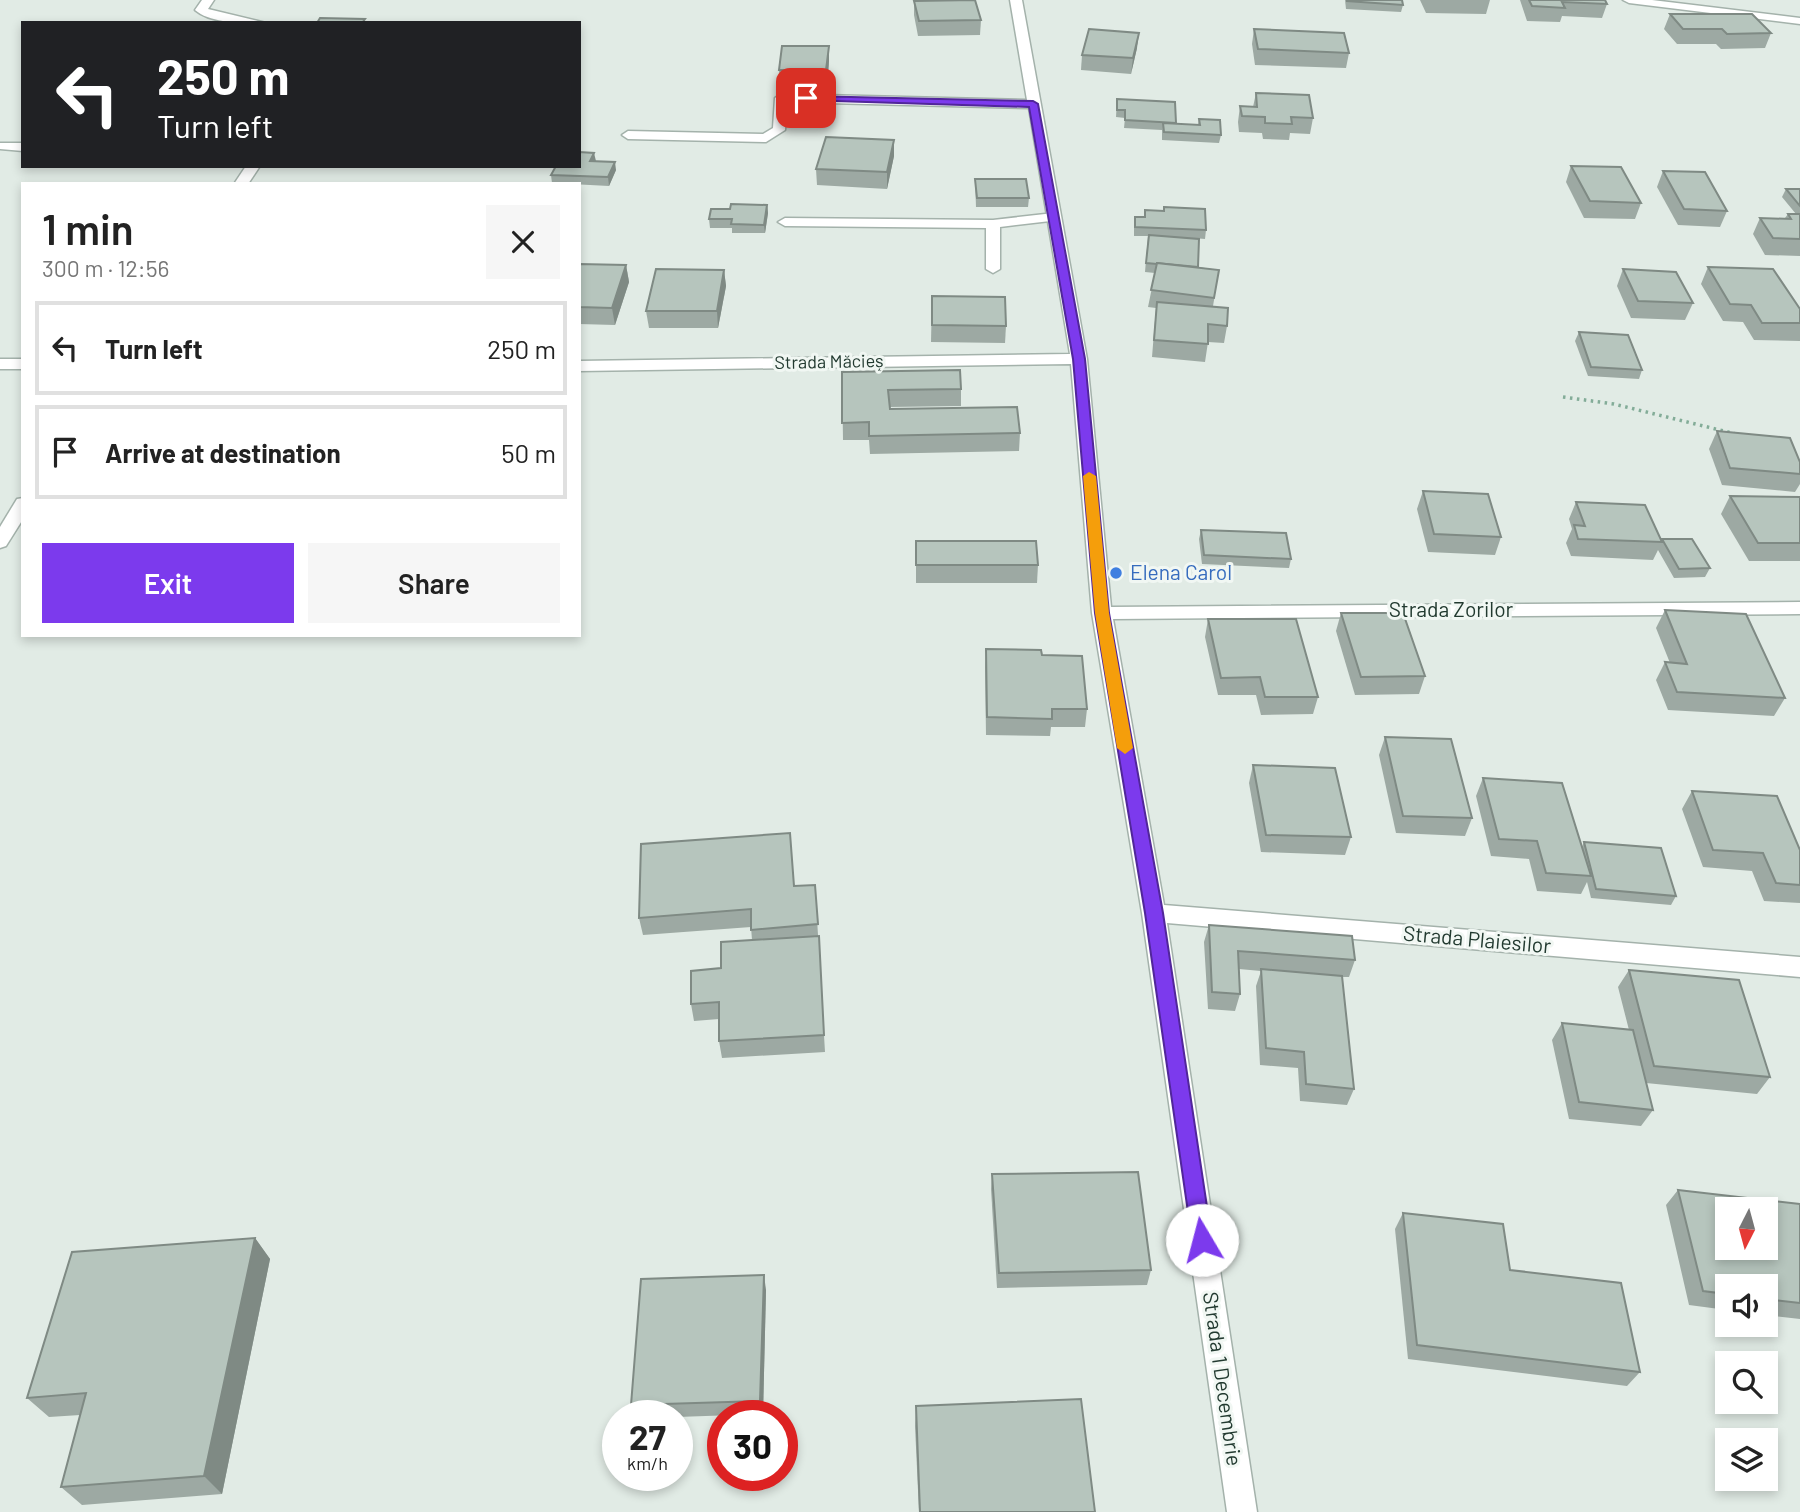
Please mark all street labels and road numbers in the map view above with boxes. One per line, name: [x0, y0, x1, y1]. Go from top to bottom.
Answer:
street label: Strada Măcieș: [774, 349, 884, 373]
street label: Strada Zorilor: [1389, 596, 1514, 621]
street label: Strada Plaiesilor: [1402, 920, 1552, 957]
street label: Strada 1 Decembrie: [1199, 1290, 1248, 1467]

